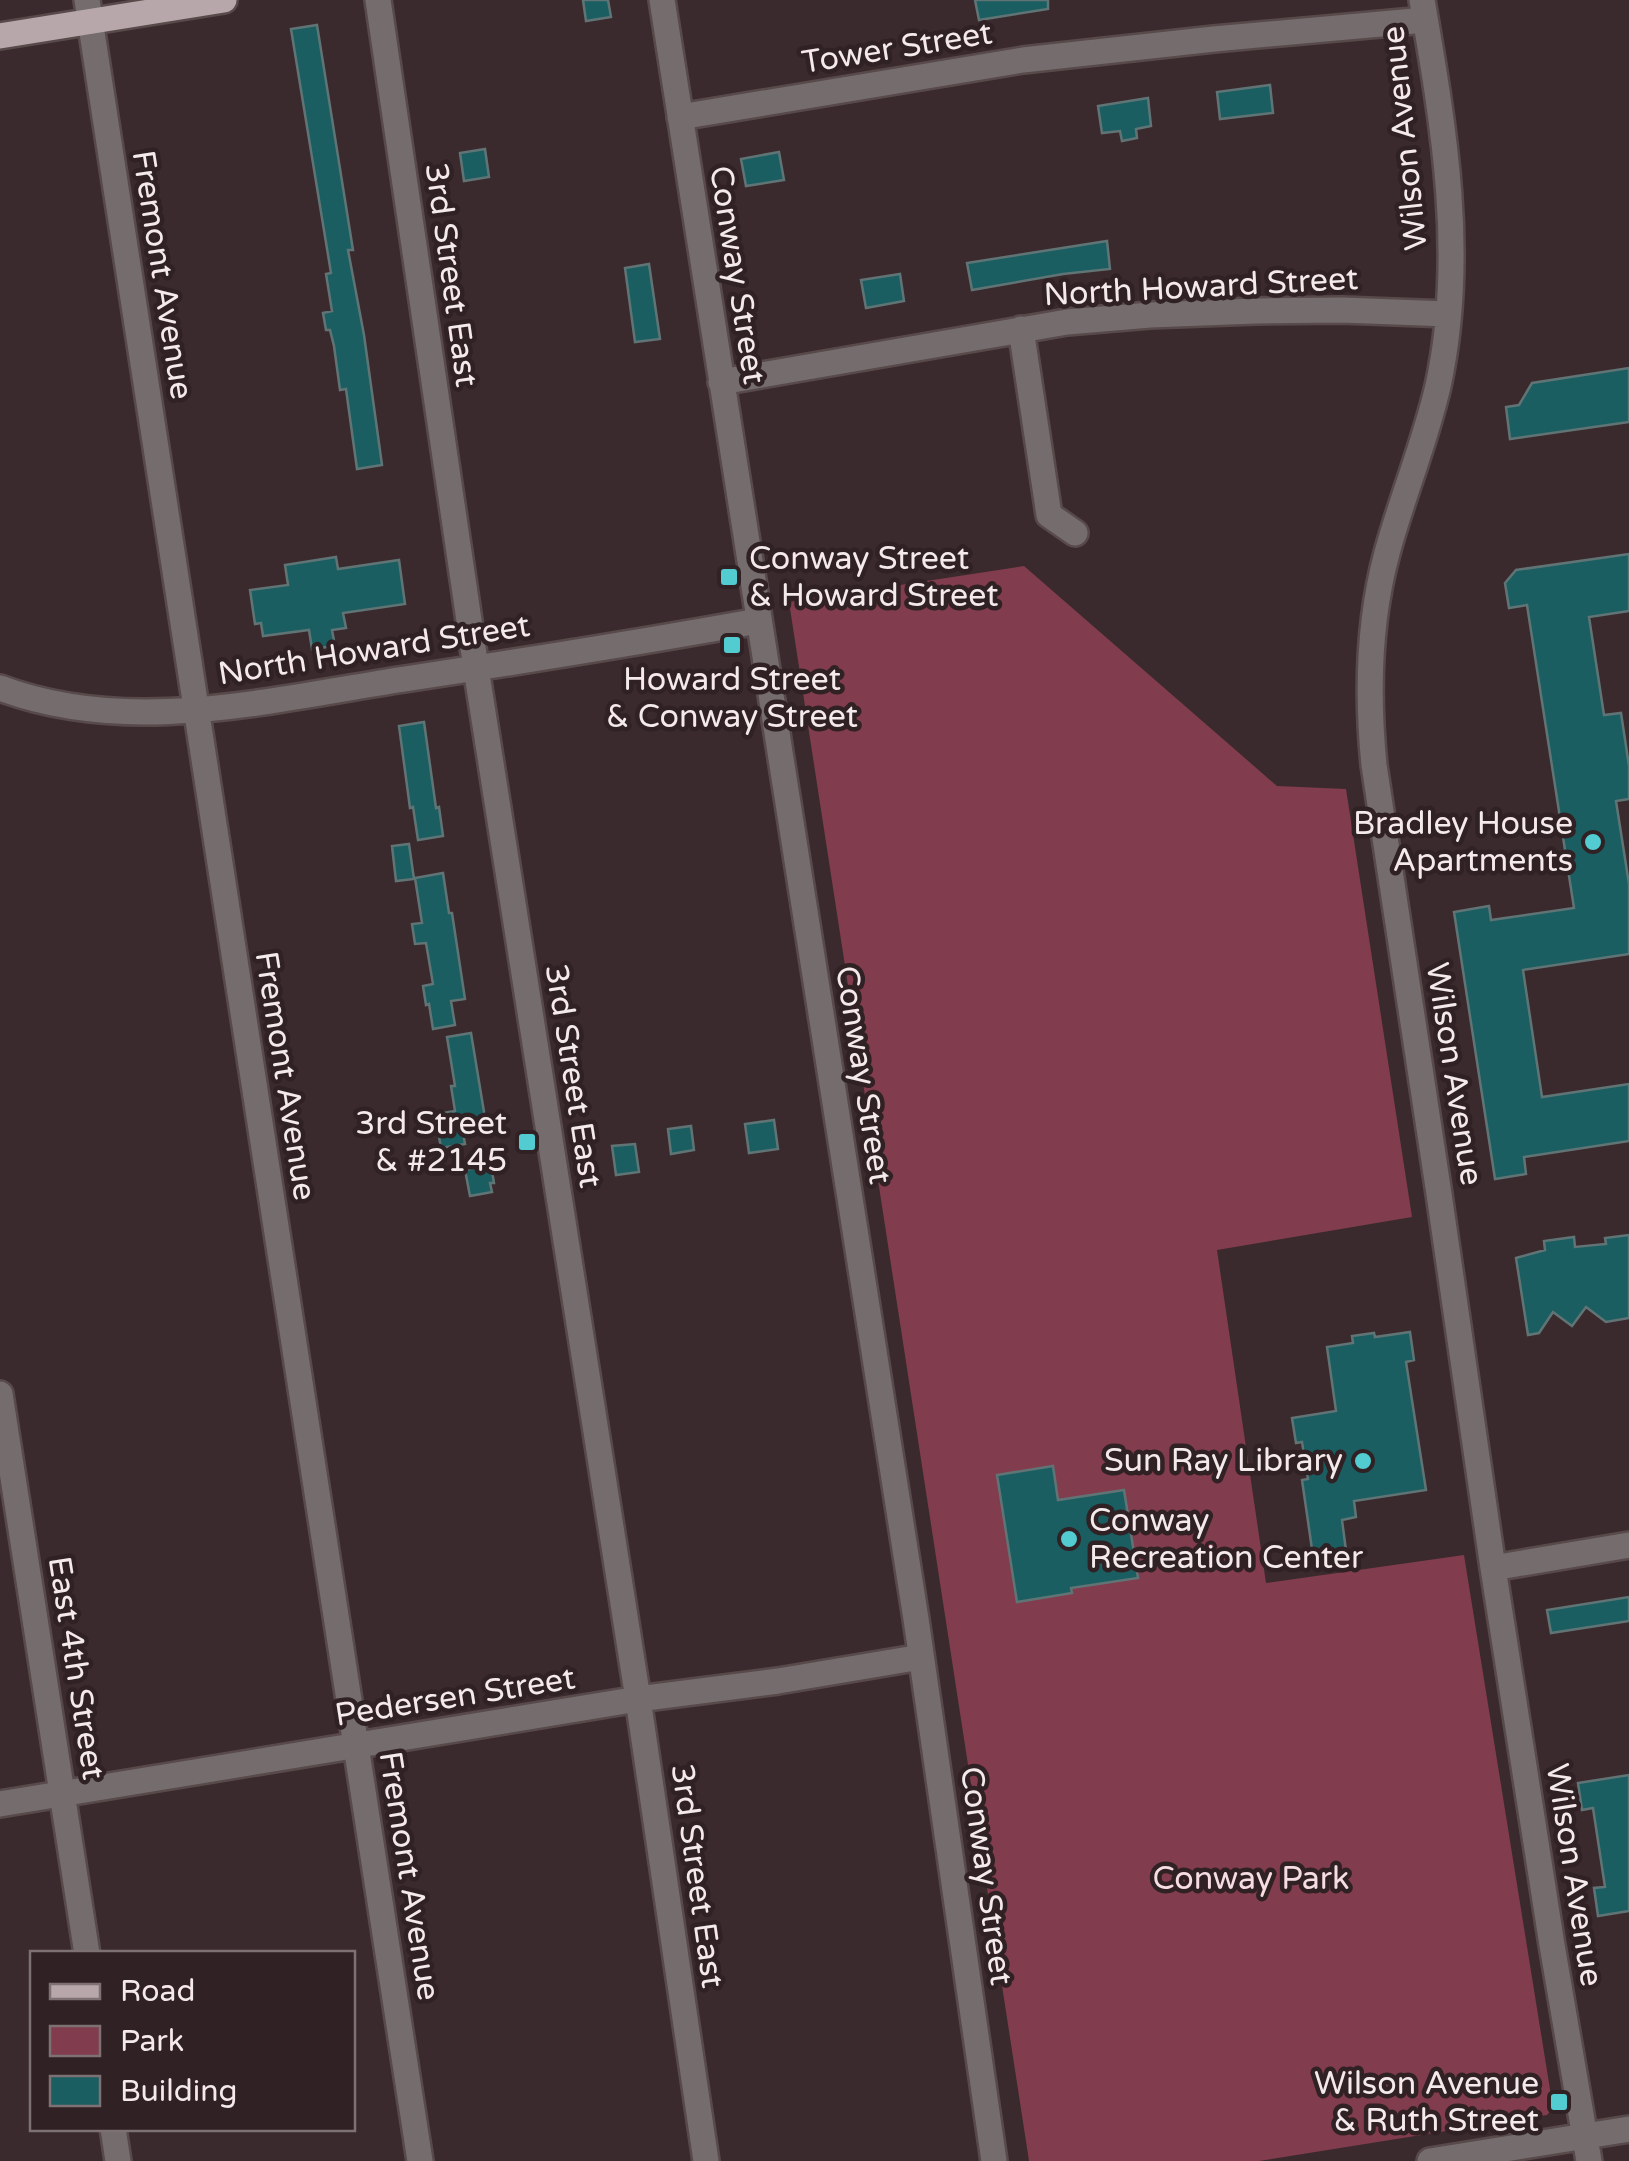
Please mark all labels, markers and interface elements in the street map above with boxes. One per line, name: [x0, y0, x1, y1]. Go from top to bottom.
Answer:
street label: Tower Street: [799, 14, 995, 82]
street label: Wilson Avenue: [1374, 24, 1436, 252]
street label: Fremont Avenue: [124, 148, 200, 402]
street label: 3rd Street East: [416, 161, 486, 389]
street label: Conway Street: [701, 163, 773, 387]
street label: North Howard Street: [1043, 260, 1359, 314]
place label: Conway Street & Howard Street: [749, 540, 999, 615]
marker: Conway Street & Howard Street: [718, 566, 740, 588]
street label: North Howard Street: [216, 607, 532, 693]
marker: Howard Street & Conway Street: [721, 634, 743, 656]
place label: Howard Street & Conway Street: [606, 661, 858, 736]
place label: Bradley House Apartments: [1353, 805, 1573, 880]
marker: Bradley House Apartments: [1582, 831, 1604, 853]
street label: Fremont Avenue: [247, 949, 323, 1203]
street label: Wilson Avenue: [1418, 960, 1490, 1188]
street label: 3rd Street East: [537, 962, 609, 1190]
street label: Conway Street: [827, 963, 899, 1187]
place label: 3rd Street & #2145: [355, 1105, 507, 1180]
marker: 3rd Street & #2145: [516, 1131, 538, 1153]
place label: Sun Ray Library: [1104, 1442, 1343, 1480]
marker: Sun Ray Library: [1352, 1450, 1374, 1472]
place label: Conway Recreation Center: [1089, 1502, 1364, 1577]
marker: Conway Recreation Center: [1058, 1528, 1080, 1550]
street label: East 4th Street: [40, 1554, 112, 1782]
street label: Pedersen Street: [332, 1659, 578, 1735]
street label: Fremont Avenue: [371, 1749, 447, 2003]
street label: Wilson Avenue: [1538, 1761, 1610, 1989]
street label: 3rd Street East: [662, 1762, 732, 1990]
street label: Conway Street: [952, 1764, 1020, 1988]
park label: Conway Park: [1152, 1860, 1350, 1898]
legend: [30, 1951, 355, 2131]
text: Road: [120, 1973, 195, 2010]
text: Park: [120, 2023, 184, 2060]
place label: Wilson Avenue & Ruth Street: [1314, 2065, 1539, 2140]
text: Building: [120, 2073, 237, 2110]
marker: Wilson Avenue & Ruth Street: [1548, 2091, 1570, 2113]

